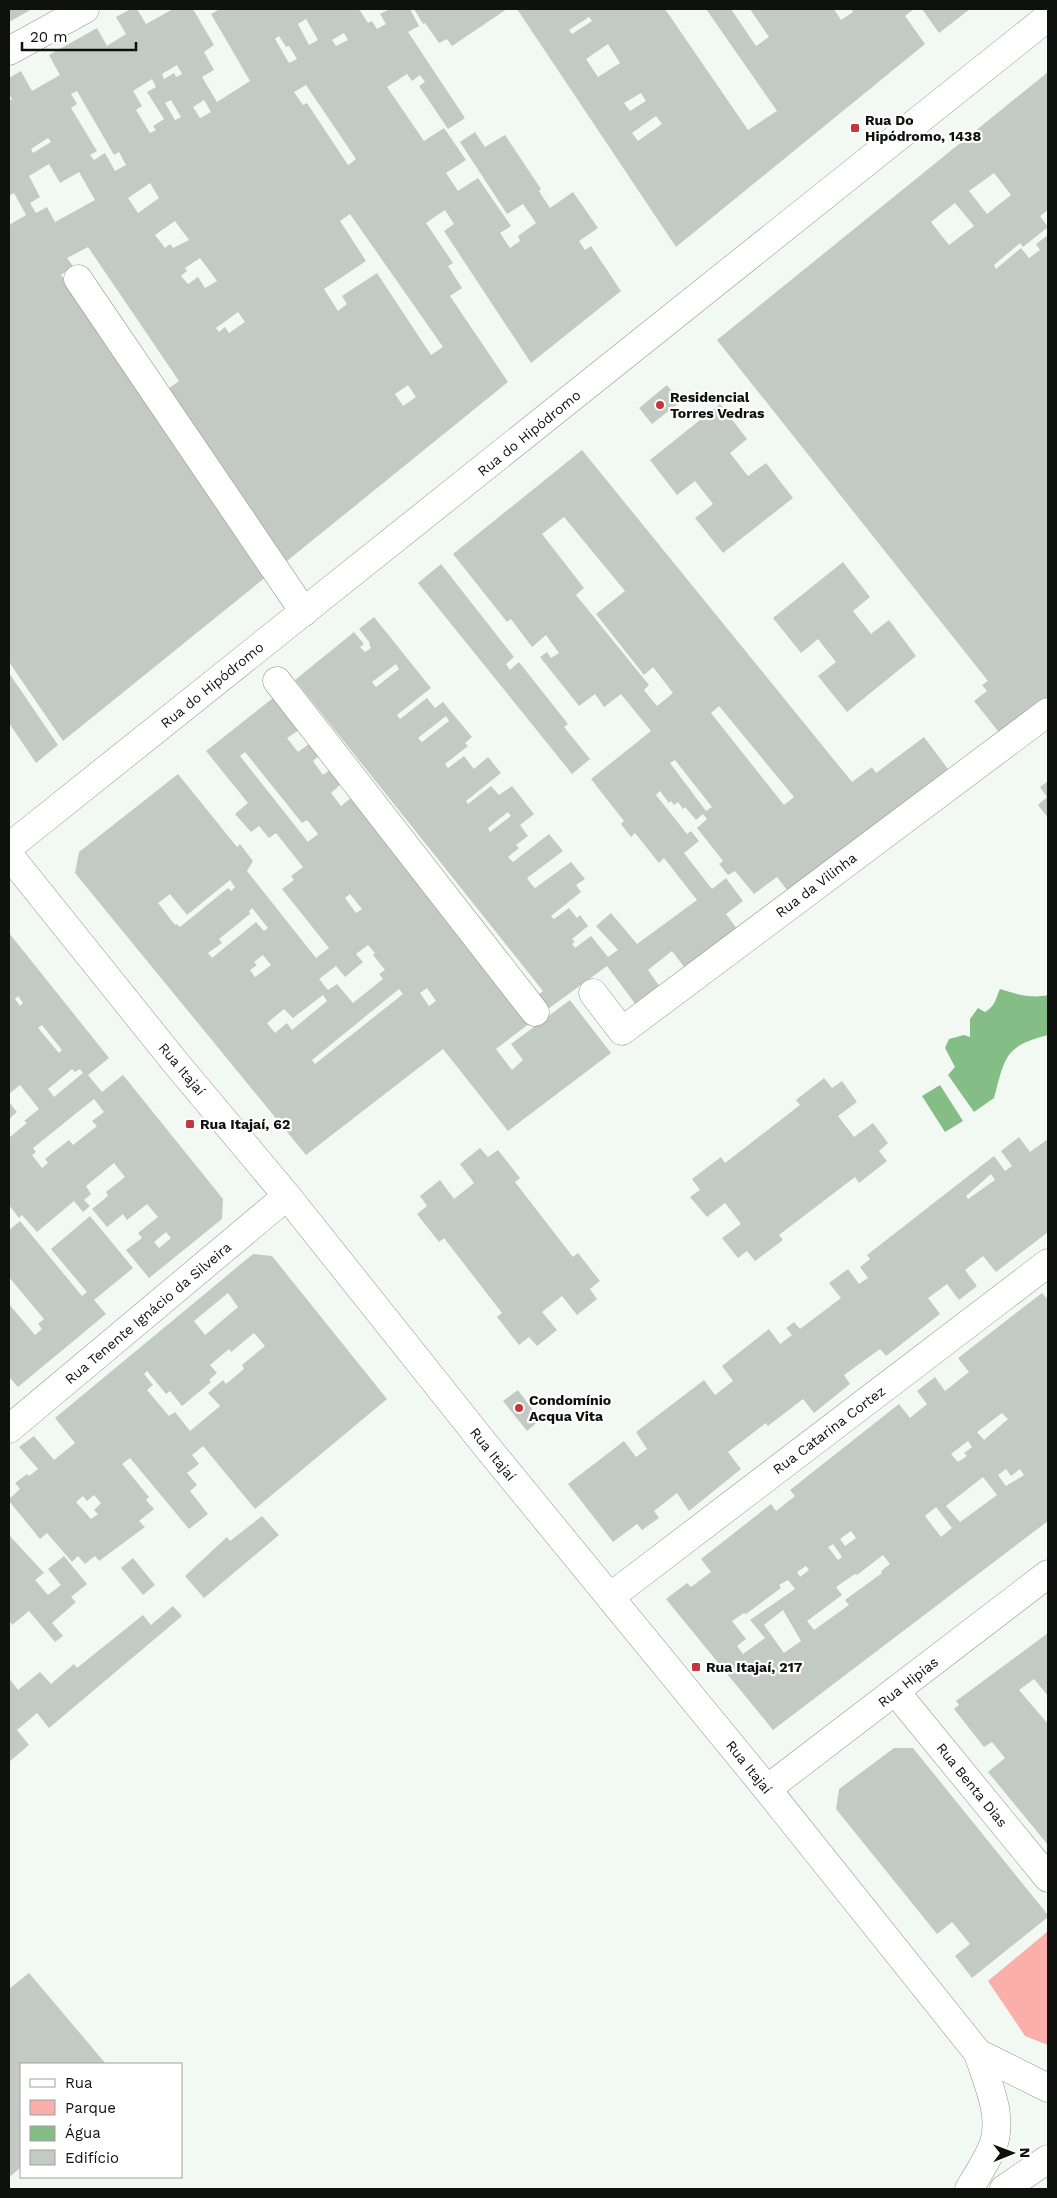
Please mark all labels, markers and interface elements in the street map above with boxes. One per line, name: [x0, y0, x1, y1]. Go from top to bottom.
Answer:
scale bar: [22, 20, 136, 52]
text: 20 m: [30, 28, 68, 46]
place label: Rua Do Hipódromo, 1438: [865, 112, 981, 144]
marker: Rua Do Hipódromo, 1438: [849, 122, 861, 134]
street label: Rua do Hipódromo: [474, 387, 584, 479]
place label: Residencial Torres Vedras: [670, 389, 765, 421]
marker: Residencial Torres Vedras: [654, 399, 666, 411]
street label: Rua do Hipódromo: [157, 639, 267, 731]
street label: Rua da Vilinha: [772, 849, 860, 921]
street label: Rua Itajaí: [155, 1040, 209, 1099]
place label: Rua Itajaí, 62: [200, 1116, 290, 1132]
marker: Rua Itajaí, 62: [184, 1118, 196, 1130]
street label: Rua Tenente Ignácio da Silveira: [62, 1239, 234, 1387]
street label: Rua Catarina Cortez: [770, 1383, 888, 1477]
place label: Condomínio Acqua Vita: [529, 1392, 611, 1424]
marker: Condomínio Acqua Vita: [513, 1402, 525, 1414]
street label: Rua Itajaí: [467, 1424, 519, 1484]
street label: Rua Hipias: [875, 1654, 941, 1710]
place label: Rua Itajaí, 217: [706, 1659, 803, 1675]
marker: Rua Itajaí, 217: [690, 1661, 702, 1673]
street label: Rua Itajaí: [723, 1737, 775, 1797]
street label: Rua Benta Dias: [933, 1740, 1011, 1830]
legend: [20, 2063, 182, 2178]
text: Rua: [65, 2074, 93, 2092]
text: Parque: [65, 2099, 116, 2117]
text: Água: [65, 2124, 101, 2142]
north arrow: [987, 2128, 1037, 2178]
text: N: [1017, 2147, 1033, 2158]
text: Edifício: [65, 2149, 119, 2167]

